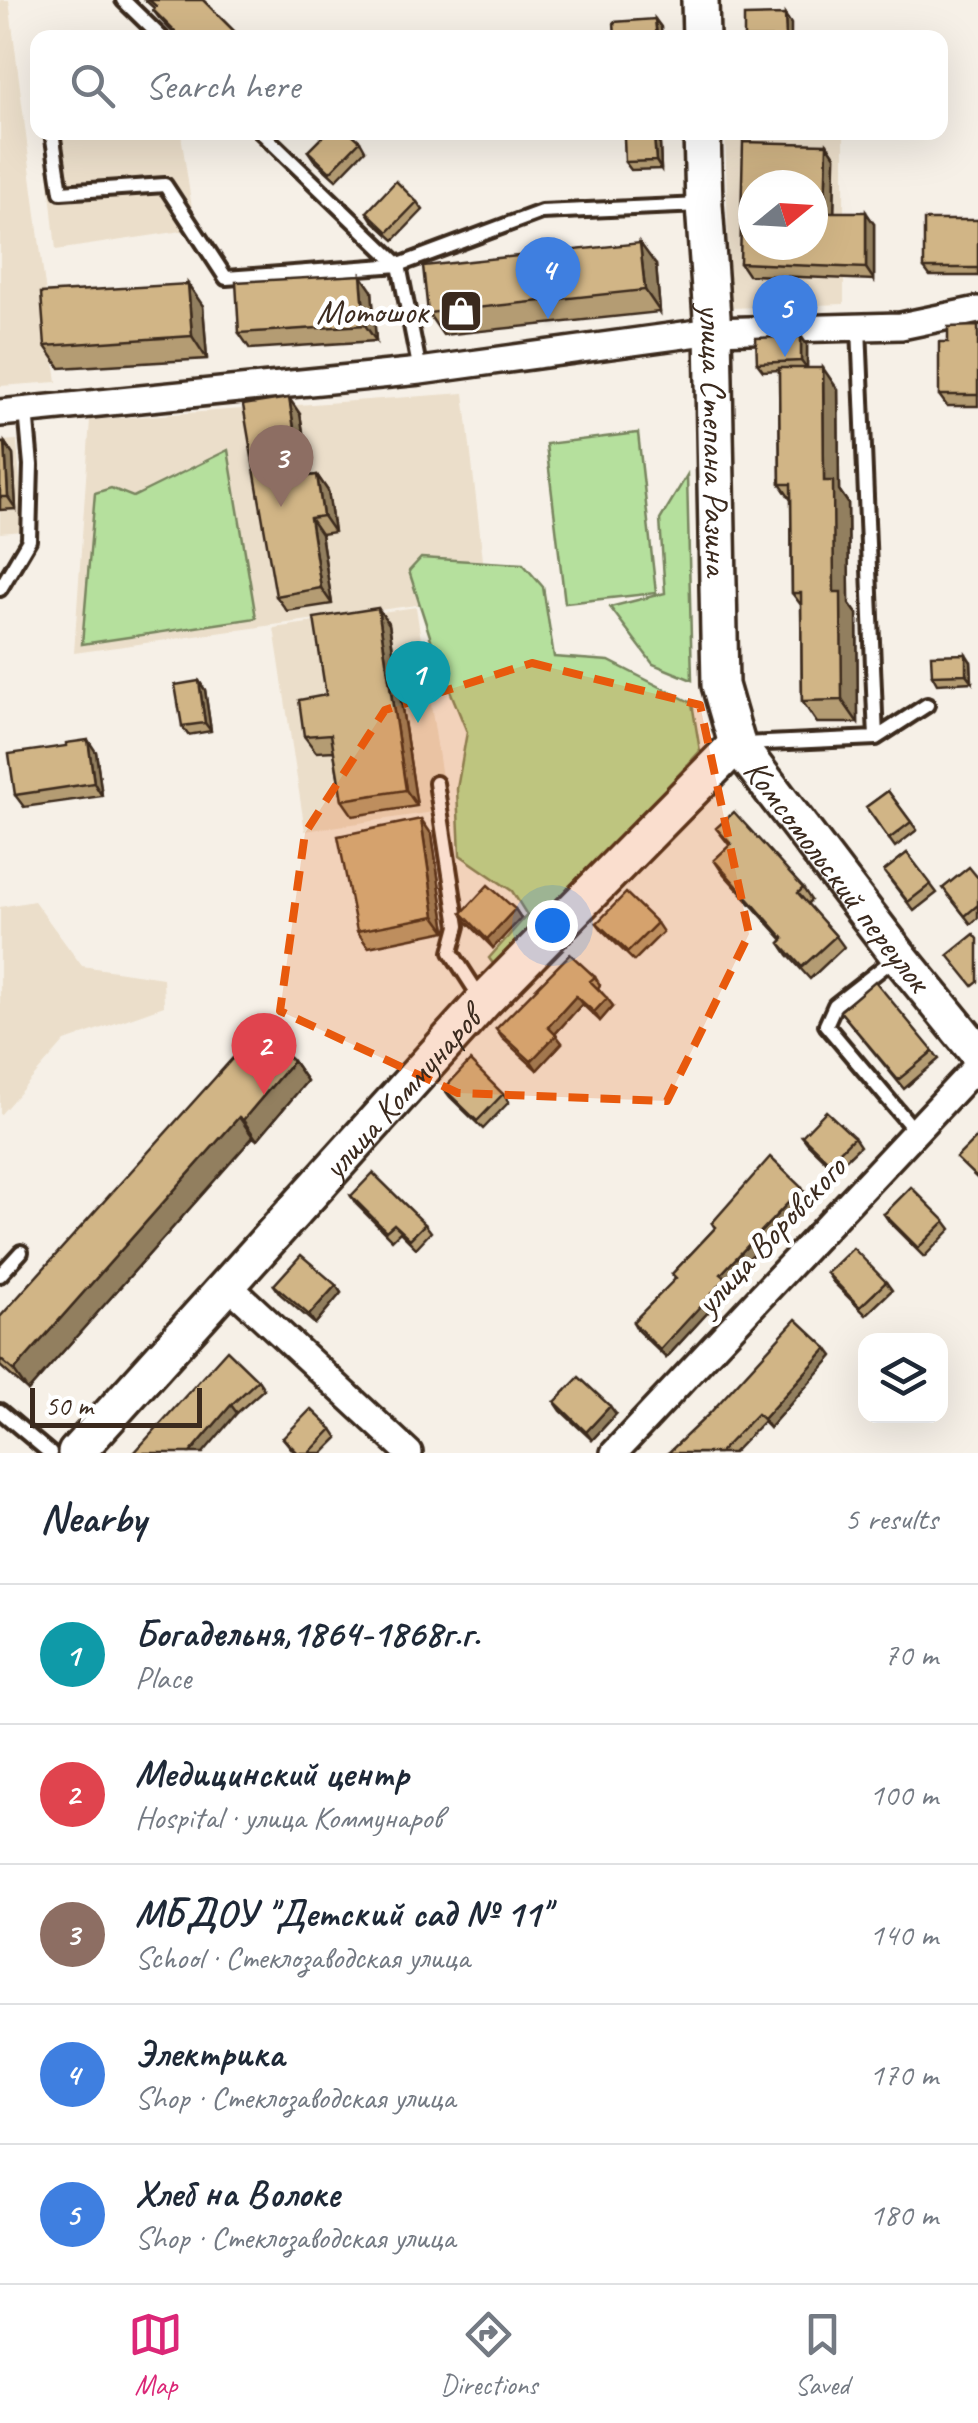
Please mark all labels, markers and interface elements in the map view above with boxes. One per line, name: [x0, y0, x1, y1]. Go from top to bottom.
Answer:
search box: [30, 30, 948, 140]
icon: search: [65, 58, 120, 113]
text: Search here: [145, 62, 300, 109]
north arrow: [738, 170, 828, 260]
pin: 4: [516, 236, 580, 319]
pin: 5: [752, 274, 818, 357]
shop icon: Мотошок: [438, 288, 484, 334]
place label: Мотошок: [316, 289, 430, 334]
street label: улица Степана Разина: [688, 300, 740, 579]
pin: 3: [248, 424, 314, 507]
pin: 1: [386, 640, 450, 723]
street label: Комсомольский переулок: [733, 750, 943, 1003]
your location: [527, 900, 578, 951]
street label: улица Коммунаров: [311, 991, 496, 1190]
pin: 2: [232, 1012, 296, 1095]
street label: улица Воровского: [684, 1145, 857, 1326]
map controls: [858, 1333, 948, 1423]
button: layers: [858, 1333, 948, 1423]
scale bar: [30, 1383, 202, 1428]
text: 50 m: [45, 1388, 93, 1423]
text: Nearby: [40, 1492, 146, 1545]
text: 5 results: [844, 1498, 938, 1539]
text: Богадельня,1864-1868г.г.: [135, 1610, 480, 1657]
text: 1: [65, 1634, 80, 1675]
text: 70 m: [884, 1634, 938, 1675]
text: Place: [135, 1657, 191, 1698]
text: Медицинский центр: [135, 1750, 408, 1797]
text: 2: [65, 1774, 80, 1815]
text: 100 m: [869, 1774, 938, 1815]
text: Hospital · улица Коммунаров: [135, 1797, 442, 1838]
text: МБДОУ "Детский сад № 11": [135, 1890, 549, 1937]
text: 3: [65, 1914, 80, 1955]
text: 140 m: [869, 1914, 938, 1955]
text: School · Стеклозаводская улица: [135, 1937, 470, 1978]
text: Электрика: [135, 2030, 284, 2077]
text: 4: [65, 2054, 80, 2095]
text: 170 m: [869, 2054, 938, 2095]
text: Shop · Стеклозаводская улица: [135, 2077, 455, 2118]
text: Хлеб на Волоке: [135, 2170, 340, 2217]
text: 5: [66, 2194, 79, 2235]
text: 180 m: [869, 2194, 938, 2235]
text: Shop · Стеклозаводская улица: [135, 2217, 455, 2258]
tab: Map: [128, 2307, 183, 2402]
tab: Directions: [440, 2307, 538, 2402]
tab: Saved: [795, 2307, 850, 2402]

